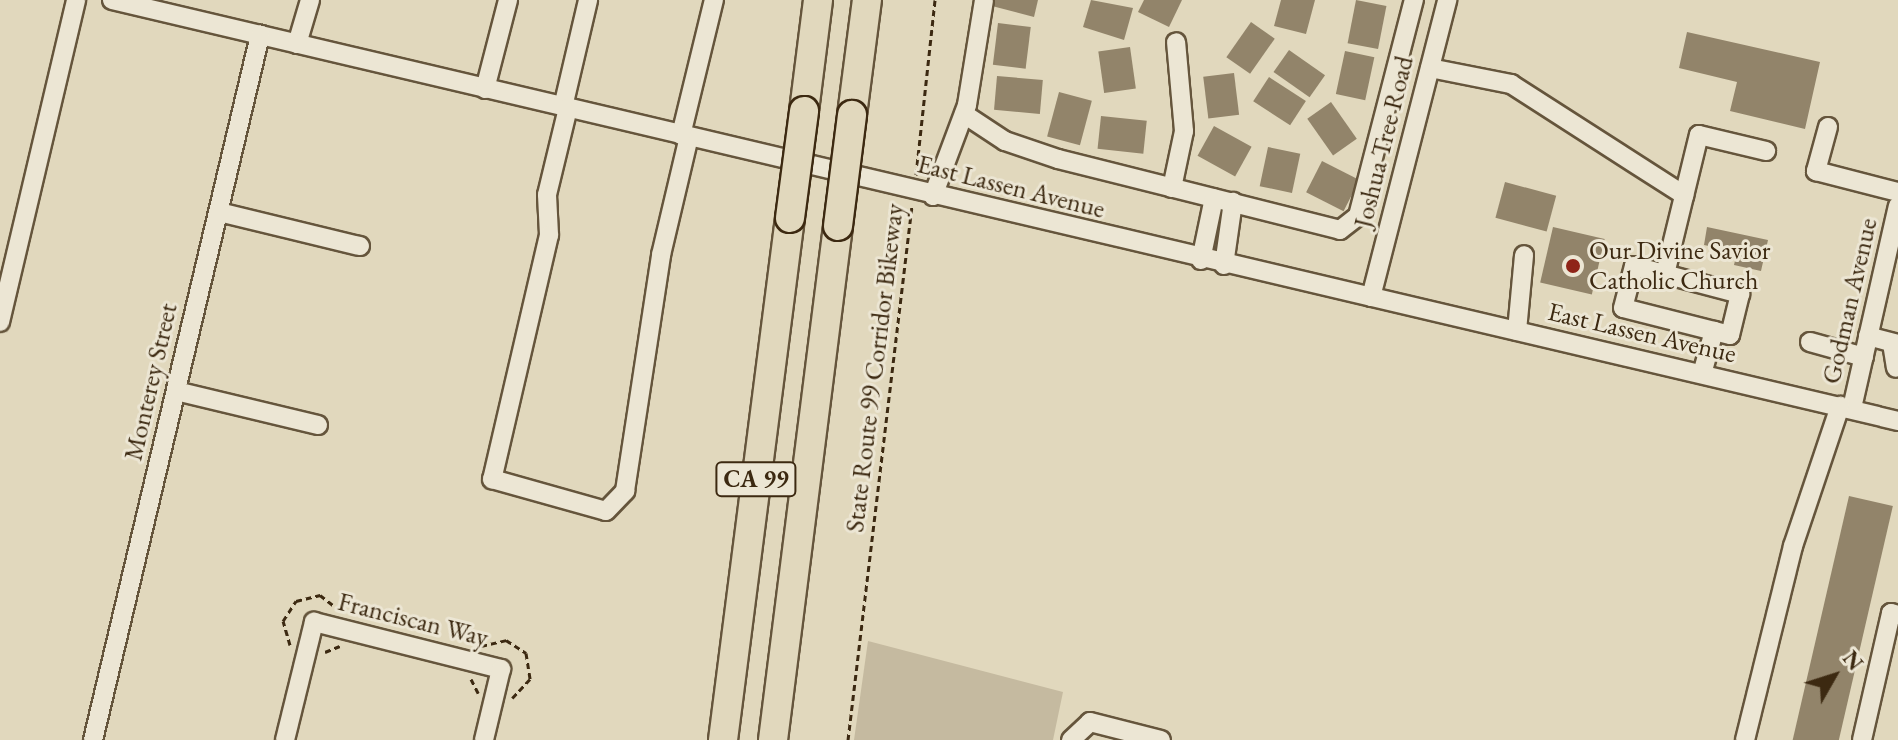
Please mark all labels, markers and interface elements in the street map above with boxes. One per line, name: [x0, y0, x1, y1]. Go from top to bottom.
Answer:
street label: Joshua Tree Road: [1348, 53, 1420, 231]
street label: East Lassen Avenue: [914, 149, 1108, 225]
street label: State Route 99 Corridor Bikeway: [839, 202, 911, 534]
street label: Godman Avenue: [1816, 215, 1884, 387]
place label: Our Divine Savior Catholic Church: [1589, 235, 1770, 296]
marker: Our Divine Savior Catholic Church: [1564, 257, 1582, 275]
street label: East Lassen Avenue: [1545, 296, 1739, 370]
street label: Monterey Street: [118, 300, 184, 464]
road number: CA 99: [714, 459, 798, 499]
street label: Franciscan Way: [335, 586, 491, 654]
north arrow: [1794, 636, 1874, 716]
text: N: [1836, 645, 1870, 677]

